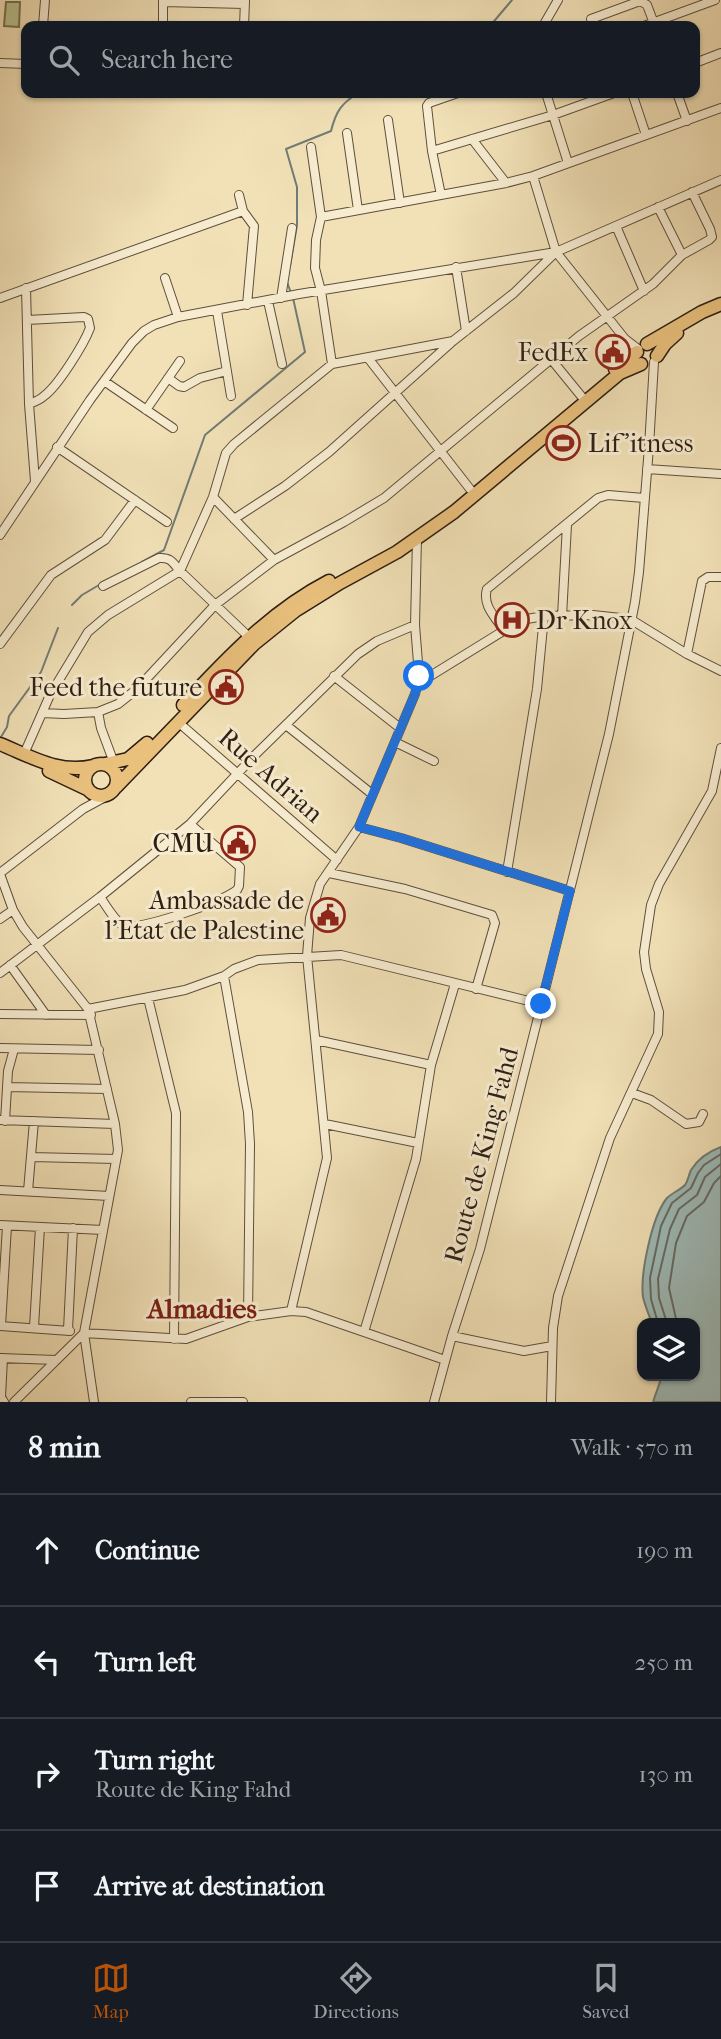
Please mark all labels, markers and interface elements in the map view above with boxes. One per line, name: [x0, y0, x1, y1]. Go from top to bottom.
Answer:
search box: [21, 21, 700, 98]
icon: search: [45, 41, 83, 79]
text: Search here: [101, 44, 233, 75]
public building icon: FedEx: [594, 333, 632, 371]
place label: FedEx: [518, 337, 588, 368]
sports icon: Lif'itness: [544, 424, 582, 462]
place label: Lif'itness: [588, 428, 693, 459]
hospital icon: Dr Knox: [493, 601, 531, 639]
place label: Dr Knox: [536, 605, 633, 636]
route start: [403, 660, 434, 691]
public building icon: Feed the future: [207, 668, 245, 706]
place label: Feed the future: [29, 672, 202, 703]
street label: Rue Adrian: [212, 722, 329, 829]
public building icon: CMU: [219, 824, 257, 862]
place label: CMU: [152, 828, 214, 859]
place label: Ambassade de l'Etat de Palestine: [104, 885, 304, 946]
public building icon: Ambassade de l'Etat de Palestine: [309, 896, 347, 934]
route end: [525, 988, 556, 1019]
street label: Route de King Fahd: [438, 1043, 525, 1266]
district label: Almadies: [145, 1292, 257, 1325]
map controls: [637, 1318, 700, 1381]
button: layers: [637, 1318, 700, 1381]
text: 8 min: [28, 1430, 101, 1465]
text: Walk · 570 m: [571, 1434, 693, 1461]
icon: ahead: [28, 1531, 66, 1569]
text: Continue: [95, 1535, 200, 1566]
text: 190 m: [636, 1537, 693, 1564]
icon: left: [28, 1643, 66, 1681]
text: Turn left: [95, 1647, 196, 1678]
text: 250 m: [635, 1649, 693, 1676]
text: Turn right: [95, 1745, 215, 1776]
icon: right: [28, 1755, 66, 1793]
text: 130 m: [639, 1761, 693, 1788]
text: Route de King Fahd: [95, 1776, 291, 1803]
icon: arrive: [28, 1867, 66, 1905]
text: Arrive at destination: [95, 1871, 325, 1902]
tab: Map: [92, 1959, 130, 2023]
tab: Directions: [313, 1959, 399, 2023]
tab: Saved: [582, 1959, 629, 2023]

